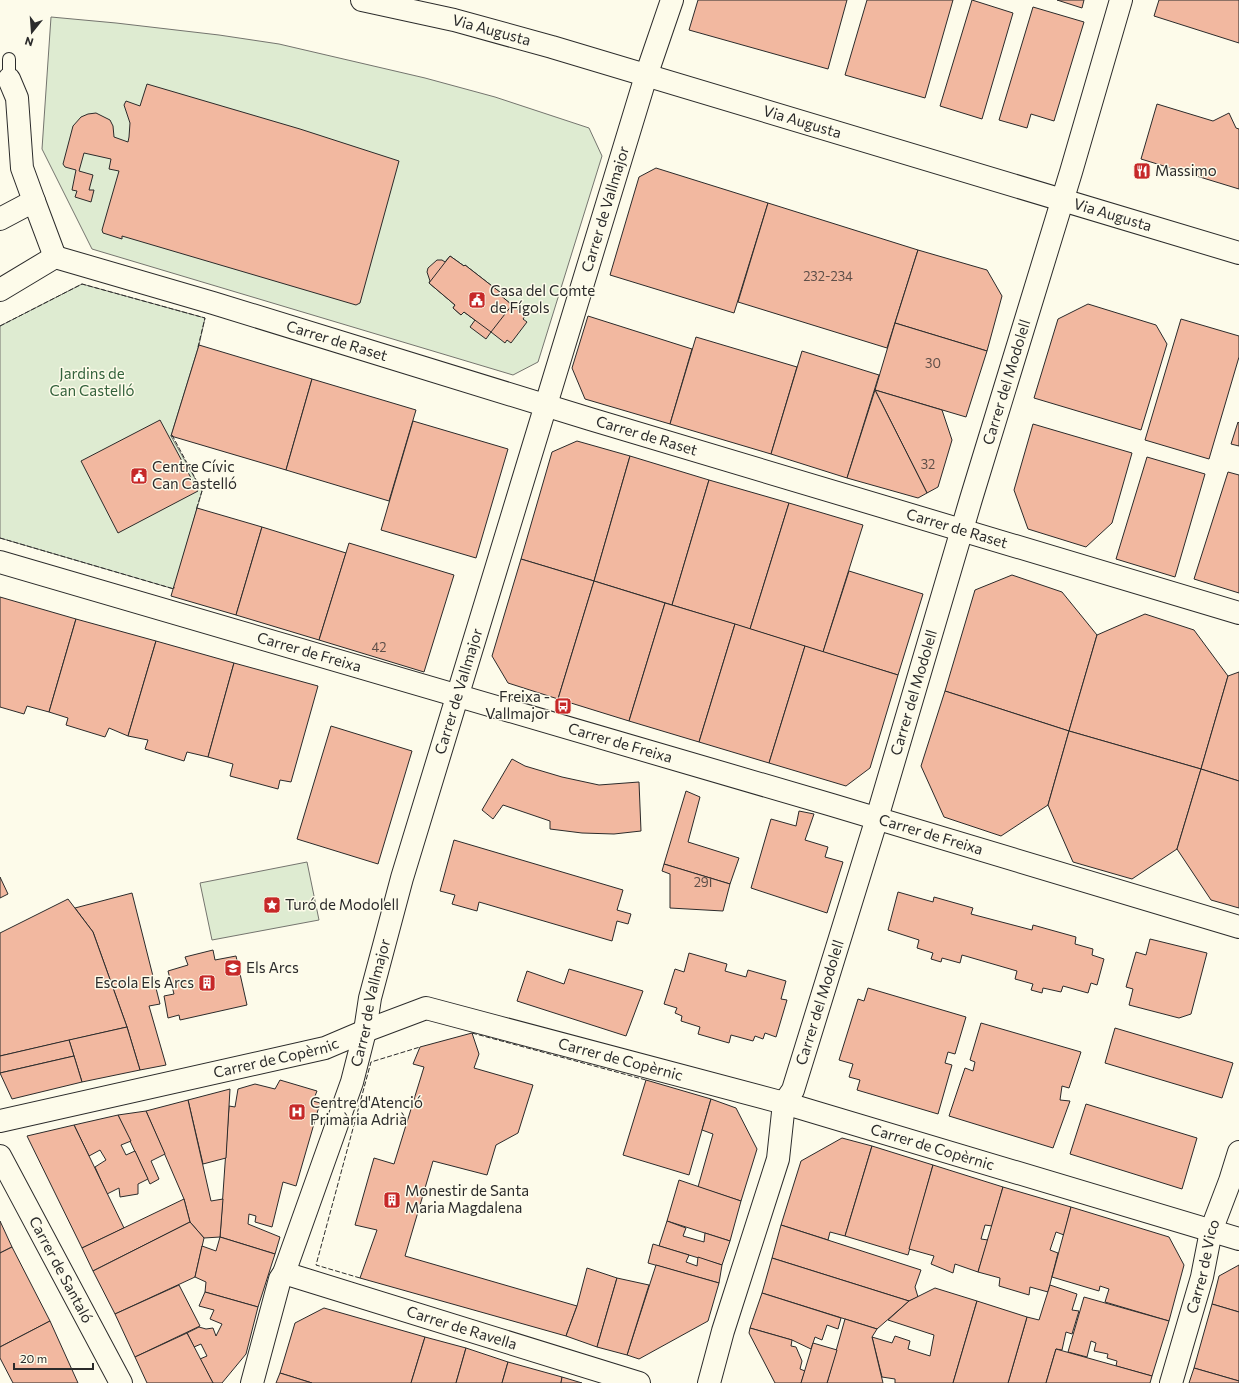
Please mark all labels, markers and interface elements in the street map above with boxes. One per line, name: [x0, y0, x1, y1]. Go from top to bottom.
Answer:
street label: Via Augusta: [450, 10, 533, 49]
north arrow: [12, 12, 52, 52]
text: N: [23, 35, 35, 49]
street label: Via Augusta: [761, 101, 844, 141]
street label: Carrer de Vallmajor: [577, 144, 632, 274]
restaurant icon: Massimo: [1132, 161, 1152, 181]
place label: Massimo: [1155, 161, 1217, 179]
street label: Via Augusta: [1072, 194, 1154, 234]
house number: 232-234: [803, 268, 853, 284]
place label: Casa del Comte de Fígols: [490, 281, 595, 316]
public building icon: Casa del Comte de Fígols: [467, 290, 487, 310]
street label: Carrer de Raset: [284, 316, 390, 364]
street label: Carrer del Modolell: [978, 317, 1033, 447]
house number: 30: [925, 355, 941, 371]
park label: Jardins de Can Castelló: [49, 364, 135, 399]
street label: Carrer de Raset: [594, 411, 700, 459]
house number: 32: [921, 456, 935, 472]
place label: Centre Cívic Can Castelló: [152, 457, 237, 492]
public building icon: Centre Cívic Can Castelló: [129, 466, 149, 486]
street label: Carrer de Raset: [904, 504, 1010, 551]
street label: Carrer de Vallmajor: [430, 626, 486, 756]
street label: Carrer del Modolell: [886, 627, 940, 757]
street label: Carrer de Freixa: [255, 628, 364, 675]
house number: 42: [372, 639, 386, 655]
place label: Freixa - Vallmajor: [485, 687, 550, 722]
bus stop icon: Freixa - Vallmajor: [553, 696, 573, 716]
street label: Carrer de Freixa: [566, 718, 675, 766]
street label: Carrer de Freixa: [877, 810, 985, 858]
house number: 29I: [694, 874, 712, 890]
place icon: Turó de Modolell: [262, 895, 282, 915]
place label: Turó de Modolell: [285, 895, 399, 913]
street label: Carrer de Vallmajor: [346, 937, 393, 1069]
street label: Carrer del Modolell: [791, 937, 847, 1067]
school or university icon: Els Arcs: [223, 958, 243, 978]
place label: Els Arcs: [246, 958, 299, 976]
place label: Escola Els Arcs: [95, 973, 194, 991]
building icon: Escola Els Arcs: [197, 973, 217, 993]
street label: Carrer de Copèrnic: [211, 1033, 341, 1081]
street label: Carrer de Copèrnic: [557, 1034, 685, 1084]
place label: Centre d'Atenció Primària Adrià: [310, 1093, 423, 1128]
hospital icon: Centre d'Atenció Primària Adrià: [287, 1102, 307, 1122]
street label: Carrer de Copèrnic: [869, 1119, 997, 1173]
place label: Monestir de Santa Maria Magdalena: [405, 1181, 529, 1216]
building icon: Monestir de Santa Maria Magdalena: [382, 1190, 402, 1210]
street label: Carrer de Santaló: [26, 1213, 97, 1326]
street label: Carrer de Vico: [1182, 1216, 1223, 1316]
street label: Carrer de Ravella: [405, 1302, 519, 1353]
scale bar: [14, 1345, 93, 1371]
text: 20 m: [20, 1351, 47, 1365]

